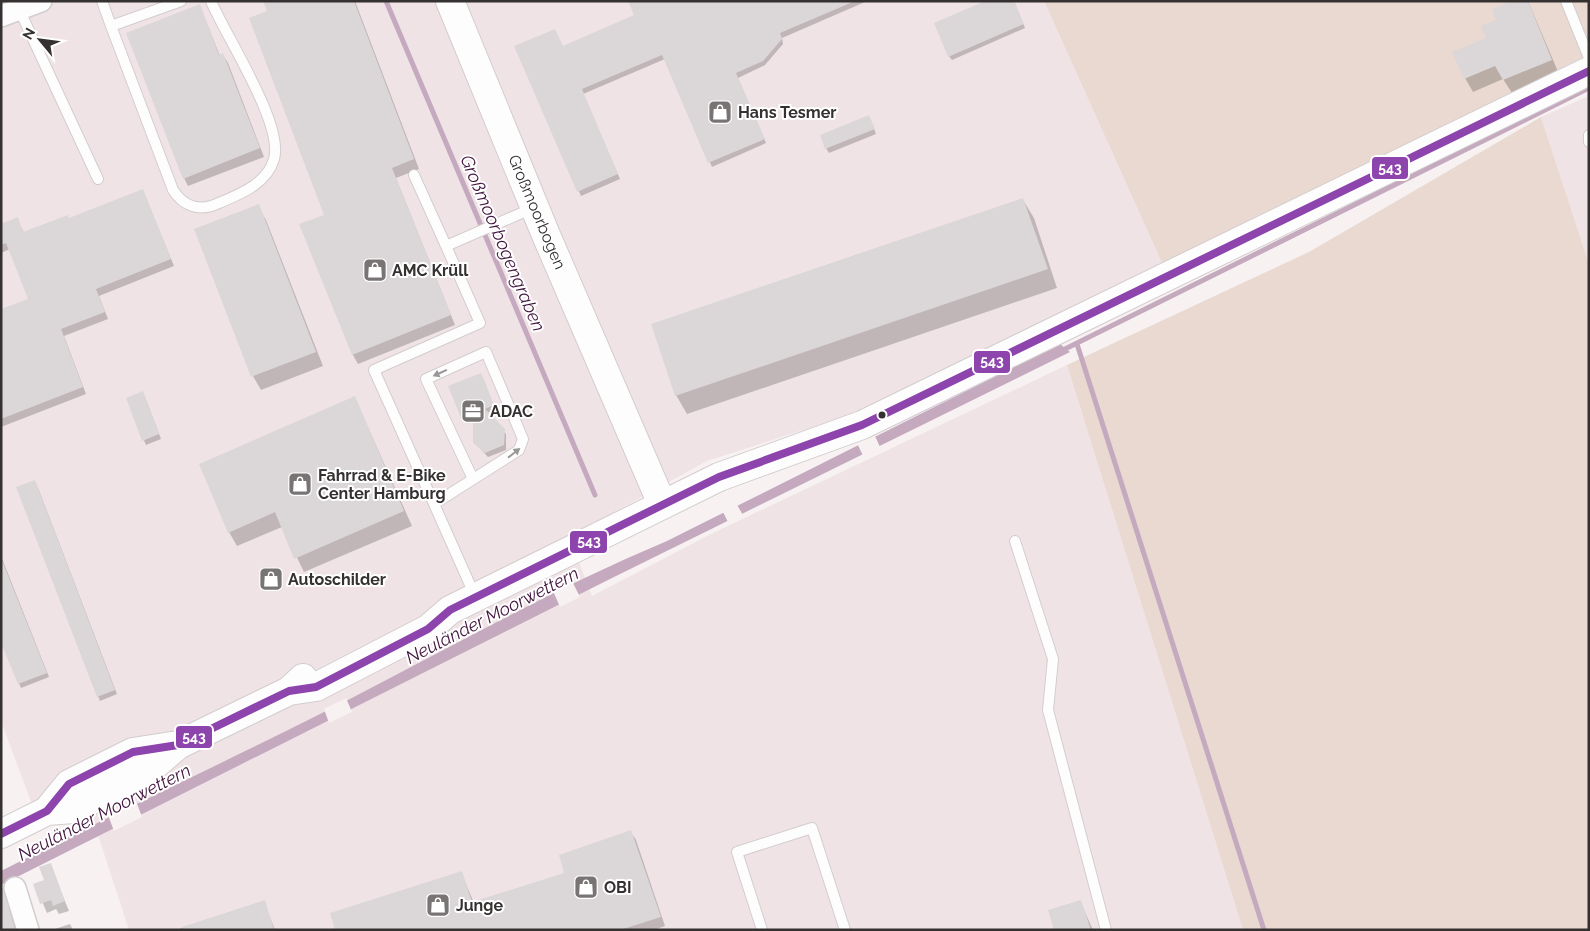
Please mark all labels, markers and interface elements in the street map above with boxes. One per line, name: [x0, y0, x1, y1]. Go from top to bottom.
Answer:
north arrow: [15, 15, 65, 65]
text: N: [19, 25, 38, 42]
shop icon: Hans Tesmer: [707, 99, 733, 125]
place label: Hans Tesmer: [738, 103, 836, 122]
water label: Großmoorbogengraben: [456, 152, 550, 334]
street label: Großmoorbogen: [504, 152, 570, 272]
line badge: 543: [1371, 156, 1409, 180]
text: 543: [1378, 160, 1402, 176]
shop icon: AMC Krüll: [362, 257, 388, 283]
place label: AMC Krüll: [392, 261, 469, 280]
line badge: 543: [973, 350, 1011, 374]
text: 543: [980, 353, 1004, 369]
one-way arrow: [433, 369, 447, 377]
office icon: ADAC: [460, 398, 486, 424]
place label: ADAC: [490, 402, 533, 421]
unlabelled marker: [877, 410, 887, 420]
one-way arrow: [507, 447, 520, 458]
place label: Fahrrad & E-Bike Center Hamburg: [318, 466, 446, 503]
shop icon: Fahrrad & E-Bike Center Hamburg: [287, 471, 313, 497]
line badge: 543: [569, 530, 608, 554]
text: 543: [577, 533, 601, 549]
water label: Neuländer Moorwettern: [402, 562, 582, 668]
shop icon: Autoschilder: [258, 566, 284, 592]
place label: Autoschilder: [288, 570, 386, 589]
line badge: 543: [175, 725, 213, 749]
text: 543: [182, 729, 206, 745]
water label: Neuländer Moorwettern: [14, 759, 194, 865]
shop icon: OBI: [573, 874, 599, 900]
place label: OBI: [604, 878, 632, 897]
shop icon: Junge: [425, 892, 451, 918]
place label: Junge: [456, 896, 503, 915]

